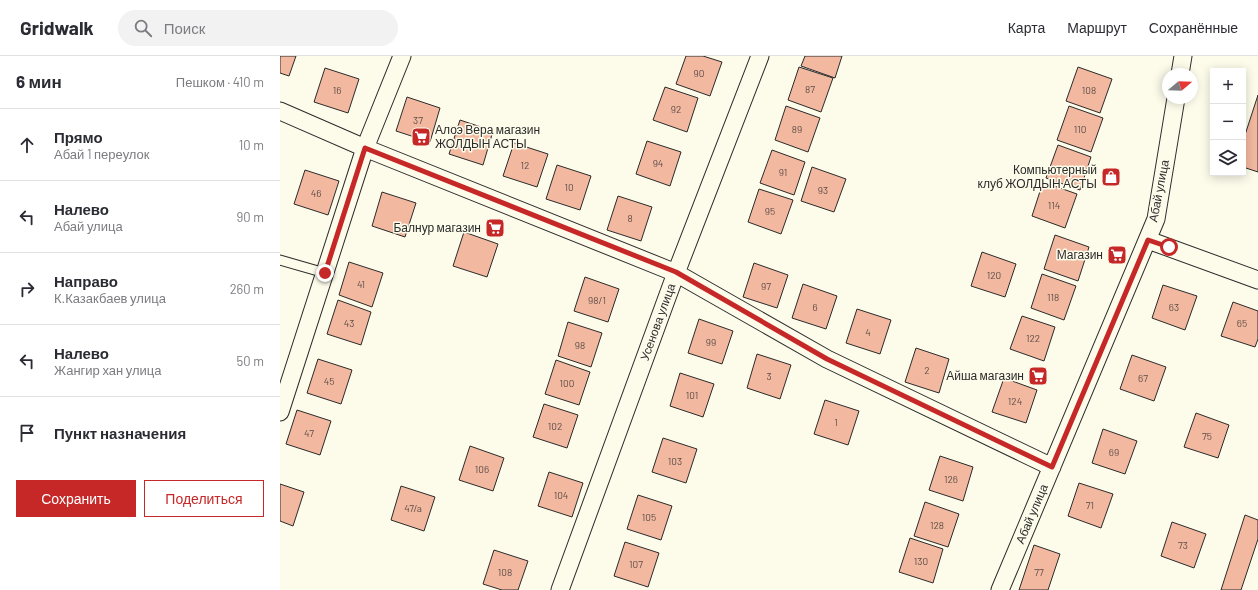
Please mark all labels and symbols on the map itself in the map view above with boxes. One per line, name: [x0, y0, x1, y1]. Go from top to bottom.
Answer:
house number: 90: [694, 67, 704, 79]
north arrow: [1162, 68, 1198, 104]
house number: 87: [805, 83, 815, 95]
house number: 16: [333, 84, 341, 96]
house number: 108: [1082, 84, 1096, 96]
house number: 92: [671, 103, 681, 115]
house number: 37: [413, 114, 423, 126]
place label: Алоэ Вера магазин ЖОЛДЫН АСТЫ: [435, 122, 540, 151]
house number: 89: [792, 123, 802, 135]
house number: 110: [1074, 123, 1086, 135]
supermarket icon: Алоэ Вера магазин ЖОЛДЫН АСТЫ: [410, 126, 432, 148]
house number: 94: [653, 157, 663, 169]
street label: Абай улица: [1145, 158, 1172, 223]
house number: 12: [521, 159, 529, 171]
place label: Компьютерный клуб ЖОЛДЫН АСТЫ: [978, 162, 1097, 191]
house number: 91: [779, 166, 787, 178]
shop icon: Компьютерный клуб ЖОЛДЫН АСТЫ: [1100, 166, 1122, 188]
house number: 10: [564, 181, 574, 193]
house number: 93: [818, 184, 828, 196]
house number: 46: [311, 187, 321, 199]
house number: 114: [1048, 199, 1060, 211]
house number: 95: [765, 205, 775, 217]
house number: 8: [627, 212, 633, 224]
supermarket icon: Балнур магазин: [484, 217, 506, 239]
place label: Балнур магазин: [393, 220, 481, 235]
route start: [1160, 238, 1178, 256]
supermarket icon: Магазин: [1106, 244, 1128, 266]
place label: Магазин: [1057, 247, 1103, 261]
route end: [316, 264, 334, 282]
house number: 120: [987, 269, 1001, 281]
house number: 41: [357, 278, 365, 290]
house number: 97: [761, 280, 771, 292]
street label: Усенова улица: [637, 281, 679, 363]
house number: 118: [1047, 291, 1059, 303]
house number: 98/1: [588, 294, 606, 306]
house number: 6: [812, 301, 818, 313]
house number: 63: [1169, 301, 1179, 313]
house number: 43: [344, 317, 354, 329]
house number: 65: [1237, 317, 1247, 329]
house number: 4: [865, 326, 871, 338]
house number: 122: [1026, 332, 1040, 344]
house number: 99: [706, 336, 716, 348]
house number: 98: [575, 339, 585, 351]
house number: 2: [924, 364, 930, 376]
supermarket icon: Айша магазин: [1027, 365, 1049, 387]
place label: Айша магазин: [946, 368, 1024, 382]
house number: 3: [766, 370, 772, 382]
house number: 67: [1138, 372, 1148, 384]
house number: 45: [324, 375, 334, 387]
house number: 100: [560, 377, 574, 389]
house number: 101: [686, 389, 698, 401]
house number: 124: [1008, 395, 1022, 407]
house number: 1: [834, 416, 838, 428]
house number: 102: [548, 420, 562, 432]
house number: 47: [304, 427, 314, 439]
house number: 75: [1202, 430, 1212, 442]
house number: 69: [1109, 446, 1119, 458]
house number: 103: [668, 455, 682, 467]
house number: 106: [475, 463, 489, 475]
house number: 126: [944, 473, 958, 485]
street label: Абай улица: [1012, 481, 1051, 546]
house number: 104: [554, 489, 568, 501]
house number: 71: [1086, 499, 1094, 511]
house number: 47/a: [404, 502, 422, 514]
house number: 105: [642, 511, 656, 523]
house number: 128: [930, 519, 944, 531]
house number: 73: [1178, 539, 1188, 551]
house number: 130: [914, 555, 928, 567]
house number: 107: [629, 558, 643, 570]
house number: 108: [498, 566, 512, 578]
house number: 77: [1034, 566, 1044, 578]

